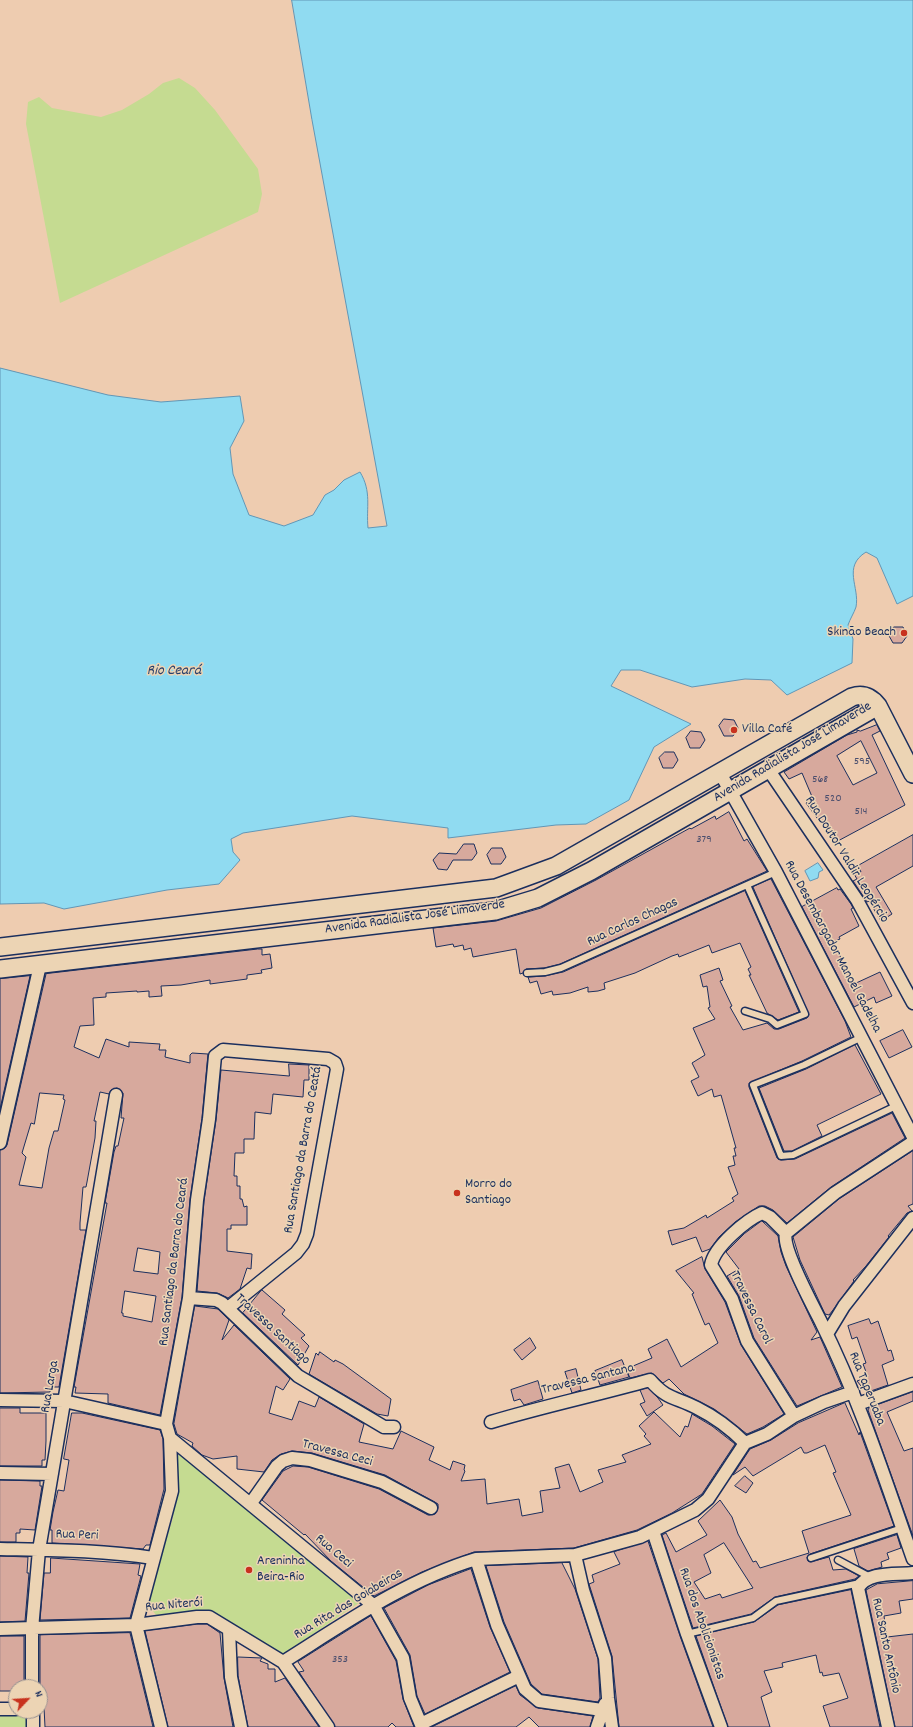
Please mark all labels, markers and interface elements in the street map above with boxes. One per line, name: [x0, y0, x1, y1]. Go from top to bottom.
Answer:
place label: Skinão Beach: [827, 625, 896, 641]
marker: Skinão Beach: [899, 628, 909, 638]
water label: Rio Ceará: [147, 663, 201, 681]
street label: Avenida Radialista José Limaverde: [711, 699, 875, 807]
place label: Villa Café: [742, 722, 792, 738]
marker: Villa Café: [729, 725, 739, 735]
house number: 595: [854, 755, 870, 769]
house number: 568: [812, 773, 828, 787]
house number: 520: [824, 792, 842, 806]
street label: Rua Doutor Valdir Leopércio: [800, 794, 892, 926]
house number: 514: [854, 805, 868, 819]
house number: 379: [696, 833, 712, 847]
street label: Rua Desembargador Manoel Gadelha: [779, 858, 885, 1036]
street label: Rua Carlos Chagas: [585, 895, 681, 951]
street label: Avenida Radialista José Limaverde: [324, 897, 506, 939]
street label: Rua Santiago da Barra do Ceatá: [281, 1065, 327, 1235]
street label: Rua Santiago da Barra do Ceará: [156, 1177, 194, 1347]
place label: Morro do Santiago: [465, 1177, 512, 1210]
marker: Morro do Santiago: [452, 1188, 462, 1198]
street label: Travessa Carol: [725, 1269, 775, 1347]
street label: Travessa Santiago: [231, 1291, 313, 1369]
street label: Rua Taperuaba: [844, 1350, 888, 1428]
street label: Rua Larga: [38, 1360, 64, 1414]
street label: Travessa Santana: [540, 1360, 636, 1400]
street label: Travessa Ceci: [300, 1437, 374, 1471]
street label: Rua Peri: [55, 1527, 99, 1545]
street label: Rua Ceci: [311, 1531, 355, 1573]
place label: Areninha Beira-Rio: [257, 1554, 305, 1586]
marker: Areninha Beira-Rio: [244, 1565, 254, 1575]
street label: Rua Rita das Goiabeiras: [292, 1566, 406, 1644]
street label: Rua dos Abolicionistas: [674, 1566, 728, 1682]
street label: Rua Niterói: [145, 1595, 203, 1617]
street label: Rua Santo Antônio: [867, 1597, 903, 1695]
house number: 353: [332, 1653, 348, 1667]
north arrow: [8, 1679, 48, 1719]
text: N: [30, 1689, 46, 1700]

